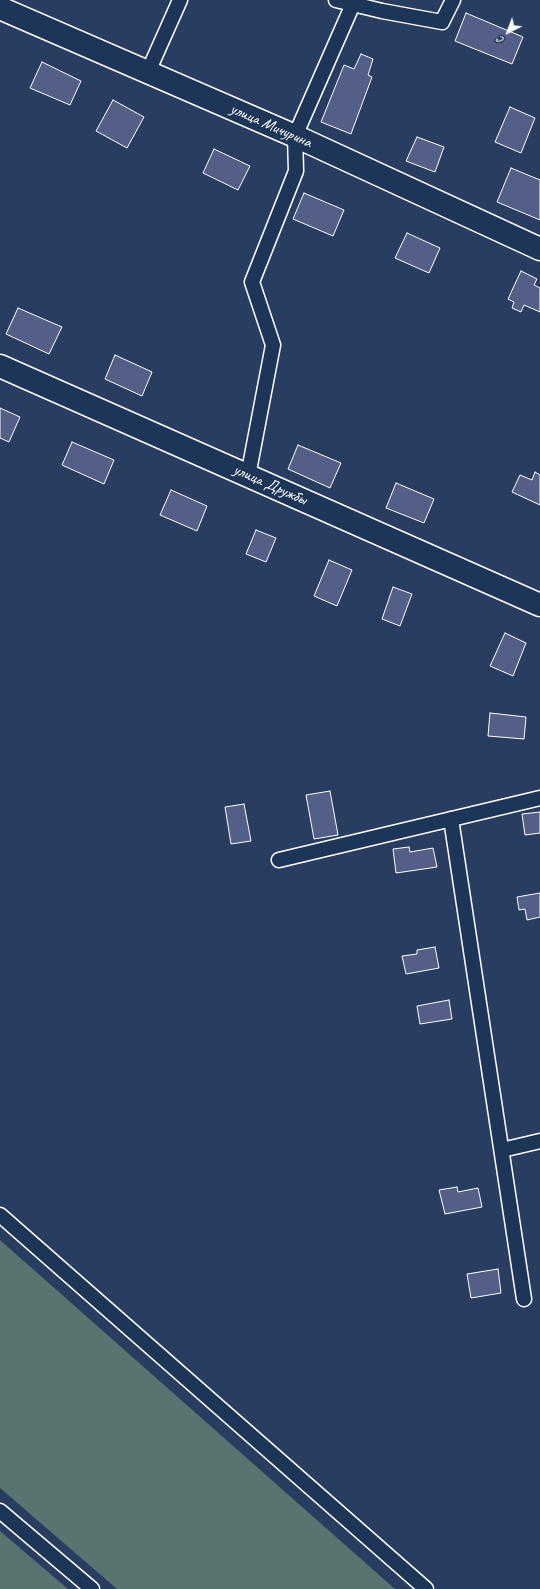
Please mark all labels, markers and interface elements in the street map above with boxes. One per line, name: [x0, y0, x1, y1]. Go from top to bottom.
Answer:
north arrow: [488, 12, 528, 52]
text: С: [493, 34, 507, 48]
street label: улица Мичурина: [227, 99, 315, 153]
street label: улица Дружбы: [230, 460, 310, 510]

